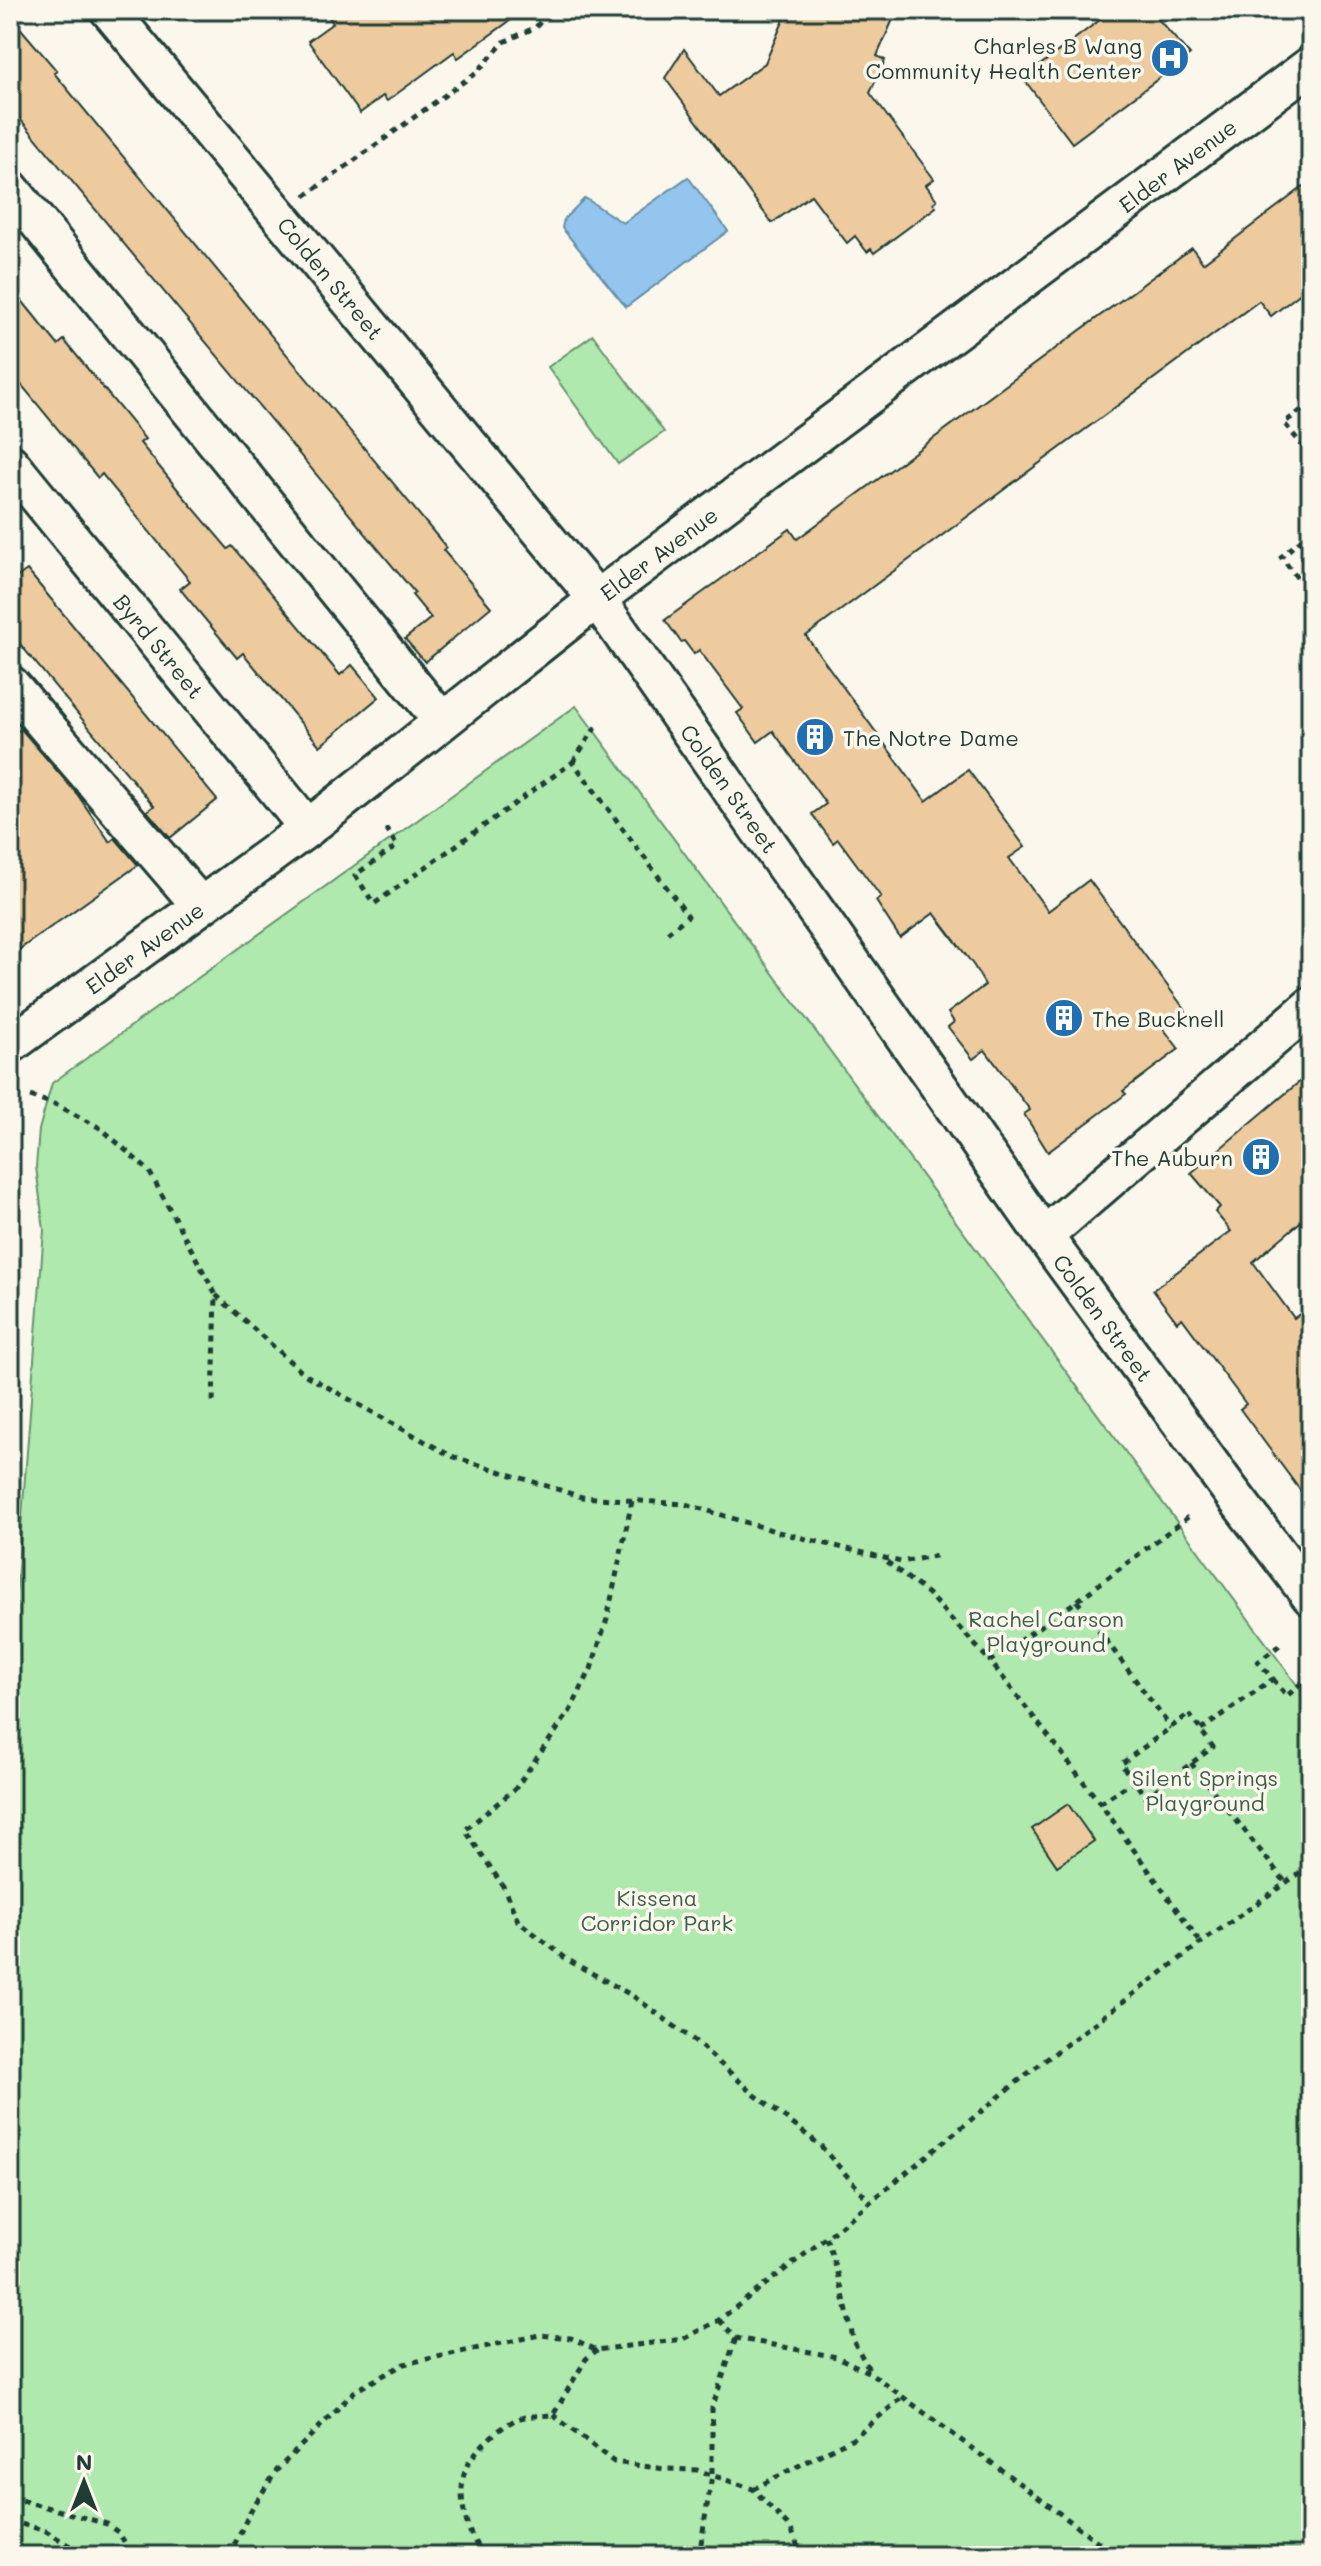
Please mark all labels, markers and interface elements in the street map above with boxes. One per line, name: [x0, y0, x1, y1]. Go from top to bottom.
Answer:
place label: Charles B Wang Community Health Center: [866, 31, 1142, 85]
hospital icon: Charles B Wang Community Health Center: [1149, 37, 1191, 79]
street label: Elder Avenue: [1113, 111, 1242, 219]
street label: Colden Street: [272, 211, 390, 345]
street label: Elder Avenue: [594, 500, 723, 607]
street label: Byrd Street: [108, 587, 211, 704]
building icon: The Notre Dame: [794, 716, 836, 758]
street label: Colden Street: [674, 718, 785, 858]
place label: The Notre Dame: [843, 723, 1019, 752]
street label: Elder Avenue: [79, 894, 209, 1000]
building icon: The Bucknell: [1043, 997, 1085, 1039]
place label: The Bucknell: [1092, 1004, 1225, 1033]
building icon: The Auburn: [1240, 1136, 1282, 1178]
place label: The Auburn: [1111, 1143, 1233, 1172]
street label: Colden Street: [1047, 1248, 1160, 1387]
park label: Rachel Carson Playground: [968, 1604, 1124, 1658]
park label: Silent Springs Playground: [1132, 1763, 1278, 1817]
park label: Kissena Corridor Park: [581, 1883, 733, 1937]
north arrow: [44, 2442, 124, 2522]
text: N: [76, 2447, 92, 2476]

